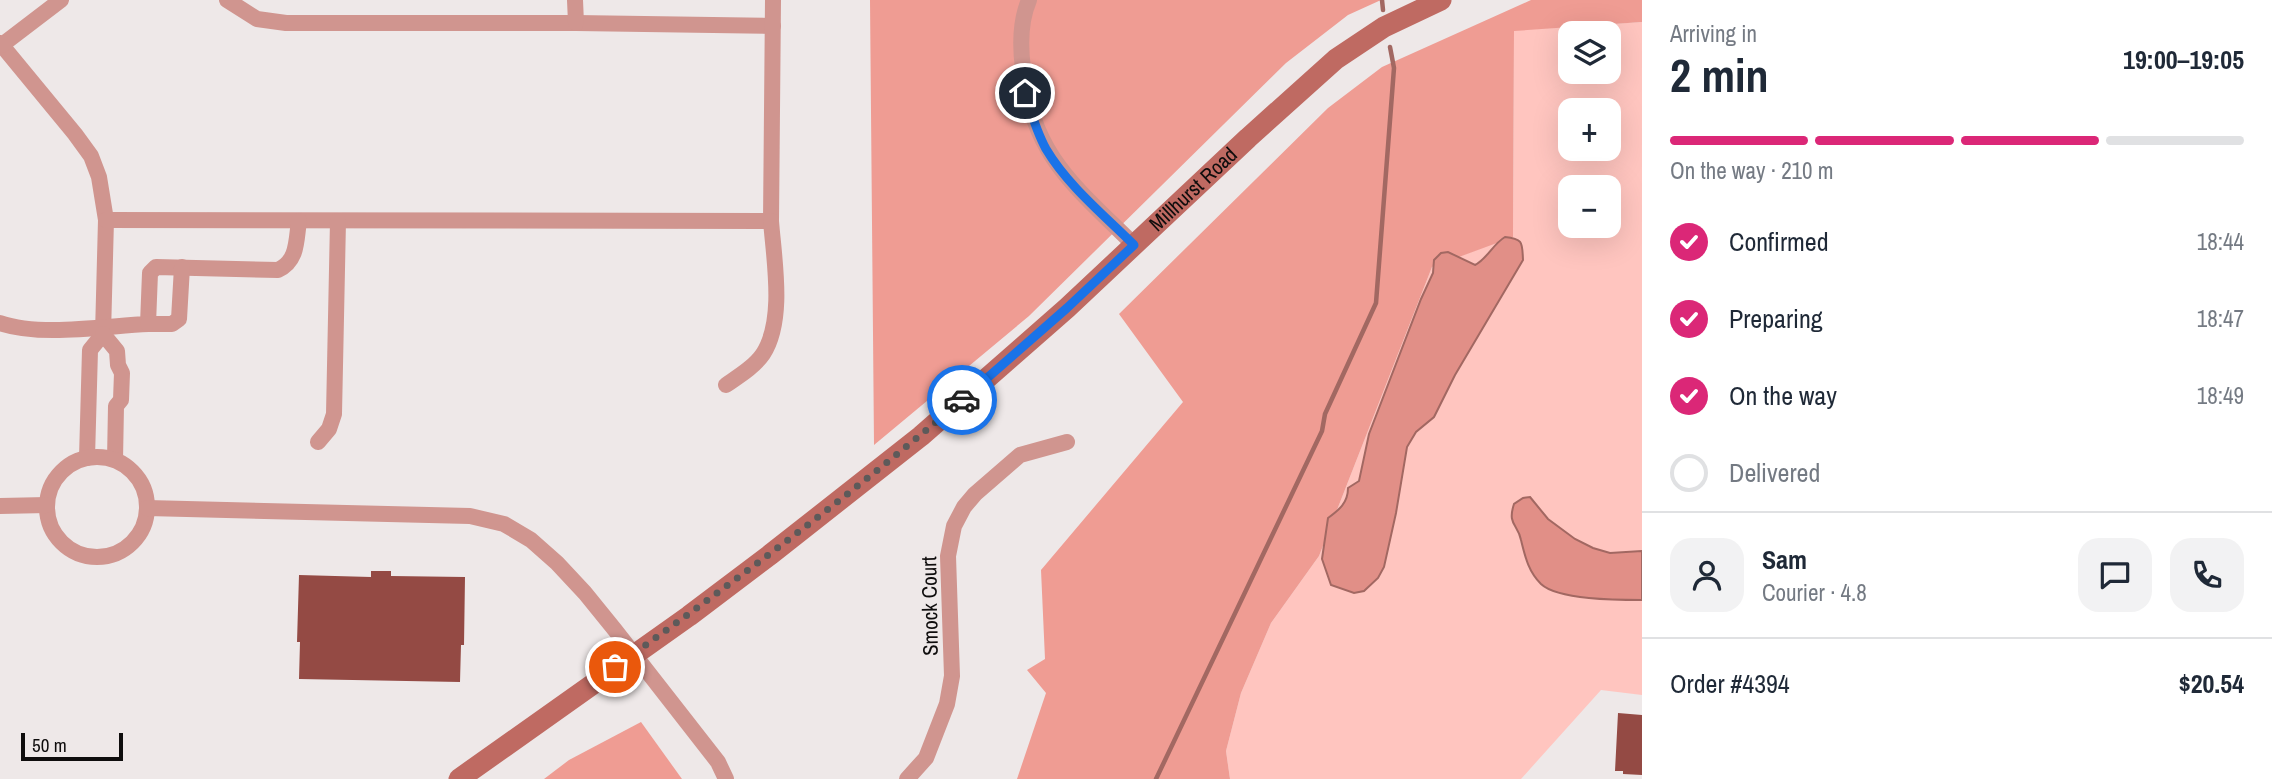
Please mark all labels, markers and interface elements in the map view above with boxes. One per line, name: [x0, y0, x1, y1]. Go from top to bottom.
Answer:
text: Arriving in: [1670, 18, 1757, 49]
map controls: [1558, 21, 1621, 238]
button: layers: [1558, 21, 1621, 84]
text: 19:00–19:05: [2123, 42, 2244, 77]
text: 2 min: [1670, 44, 1769, 106]
pin: [995, 63, 1055, 123]
icon: home: [1006, 74, 1044, 112]
button: +: [1558, 98, 1621, 161]
street label: Millhurst Road: [1143, 140, 1243, 238]
text: On the way · 210 m: [1670, 155, 1834, 186]
button: −: [1558, 175, 1621, 238]
icon: check: [1670, 223, 1708, 261]
text: Confirmed: [1729, 224, 1829, 259]
text: 18:44: [2197, 226, 2244, 257]
icon: check: [1670, 300, 1708, 338]
text: Preparing: [1729, 301, 1823, 336]
text: 18:47: [2197, 303, 2244, 334]
courier: [927, 365, 997, 435]
icon: check: [1670, 377, 1708, 415]
text: On the way: [1729, 378, 1837, 413]
text: 18:49: [2197, 380, 2244, 411]
icon: car: [943, 381, 981, 419]
text: Delivered: [1729, 455, 1820, 490]
button: person: [1670, 538, 1744, 612]
button: chat: [2078, 538, 2152, 612]
button: phone: [2170, 538, 2244, 612]
text: Sam: [1762, 542, 1807, 577]
street label: Smock Court: [914, 556, 945, 656]
text: Courier · 4.8: [1762, 577, 1867, 608]
pin: [585, 637, 645, 697]
icon: bag: [596, 648, 634, 686]
text: Order #4394: [1670, 666, 1790, 701]
text: $20.54: [2179, 666, 2244, 701]
scale bar: [21, 730, 122, 762]
text: 50 m: [32, 732, 67, 758]

